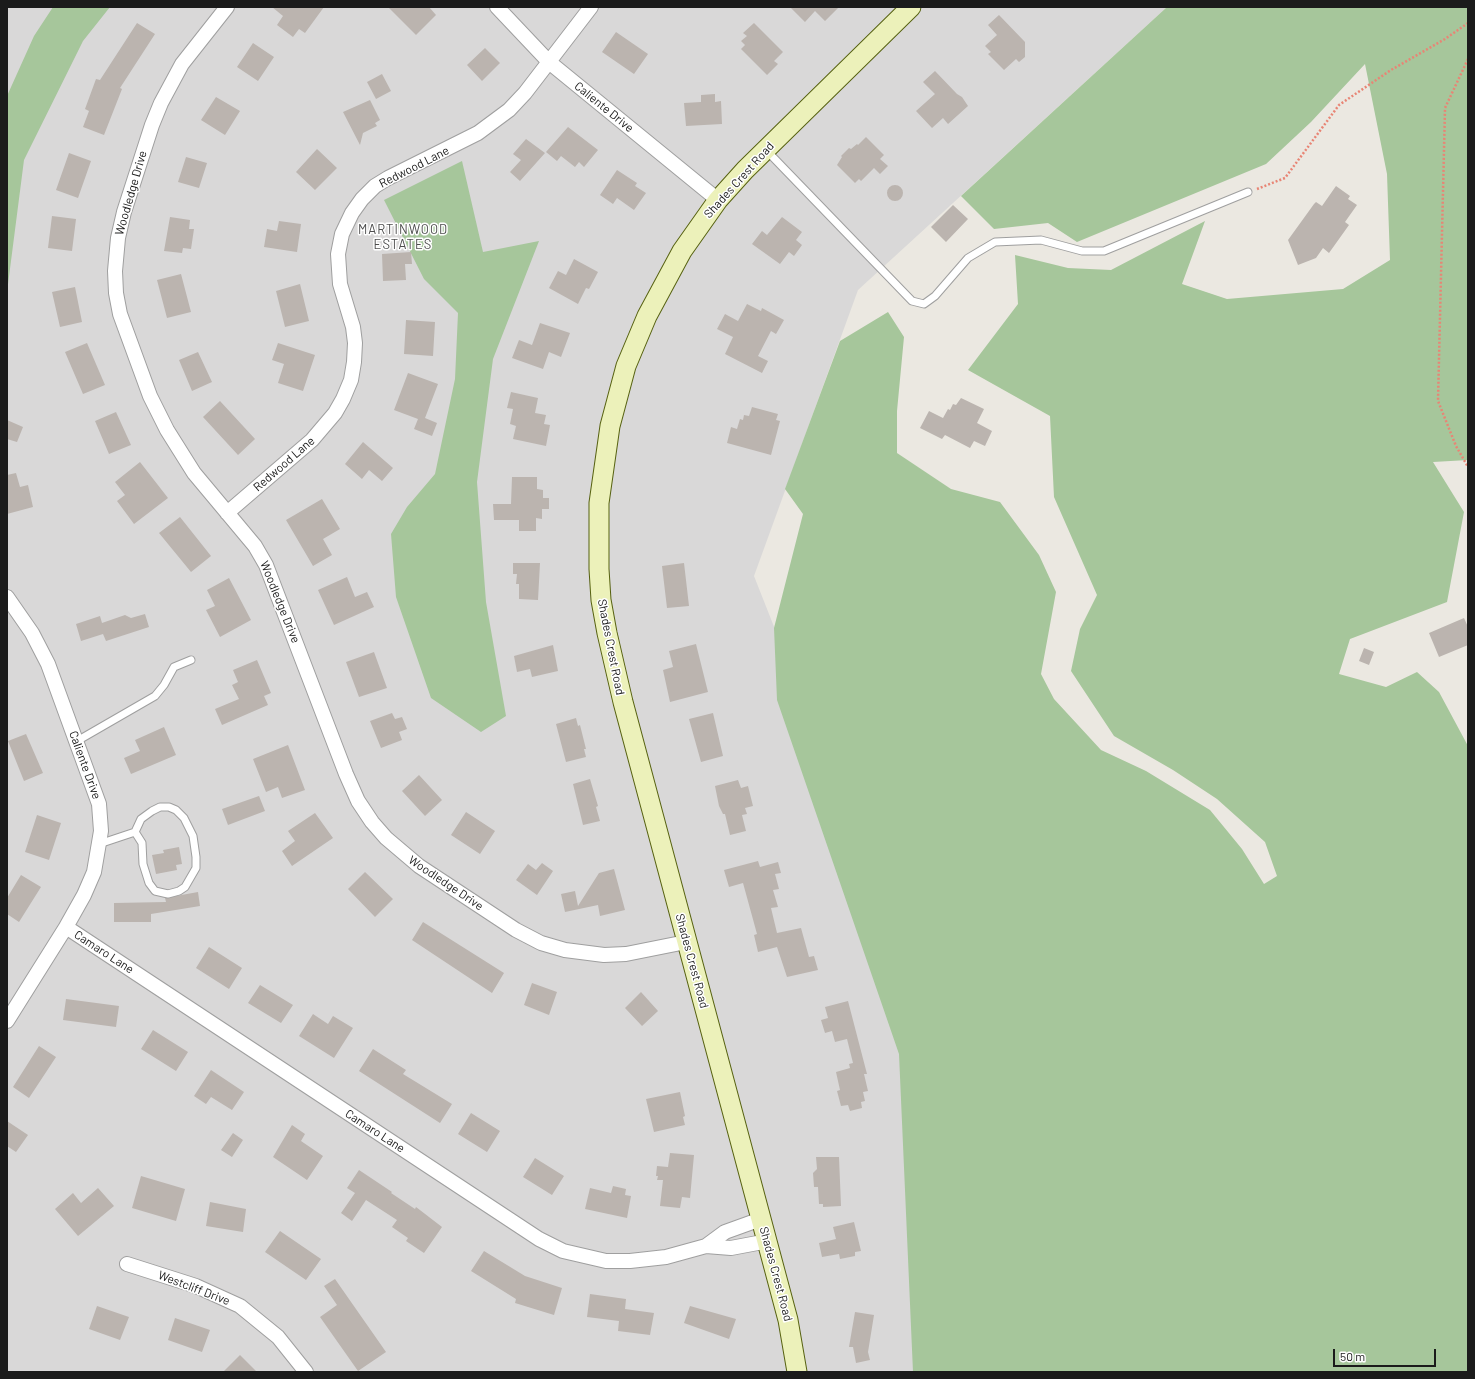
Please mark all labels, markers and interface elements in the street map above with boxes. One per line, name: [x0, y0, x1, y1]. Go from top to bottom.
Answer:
street label: Caliente Drive: [572, 79, 636, 135]
street label: Shades Crest Road: [701, 139, 777, 221]
street label: Redwood Lane: [377, 143, 451, 191]
street label: Woodledge Drive: [112, 149, 150, 237]
district label: MARTINWOOD ESTATES: [358, 222, 448, 253]
street label: Redwood Lane: [250, 433, 318, 495]
street label: Woodledge Drive: [257, 559, 303, 645]
street label: Shades Crest Road: [595, 598, 627, 696]
street label: Caliente Drive: [66, 729, 104, 801]
street label: Woodledge Drive: [406, 853, 486, 913]
street label: Shades Crest Road: [672, 912, 712, 1010]
street label: Camaro Lane: [71, 927, 137, 977]
street label: Camaro Lane: [342, 1106, 408, 1156]
street label: Shades Crest Road: [756, 1225, 796, 1323]
street label: Westcliff Drive: [156, 1268, 232, 1308]
scale bar: [1335, 1341, 1438, 1367]
text: 50 m: [1340, 1349, 1365, 1363]

